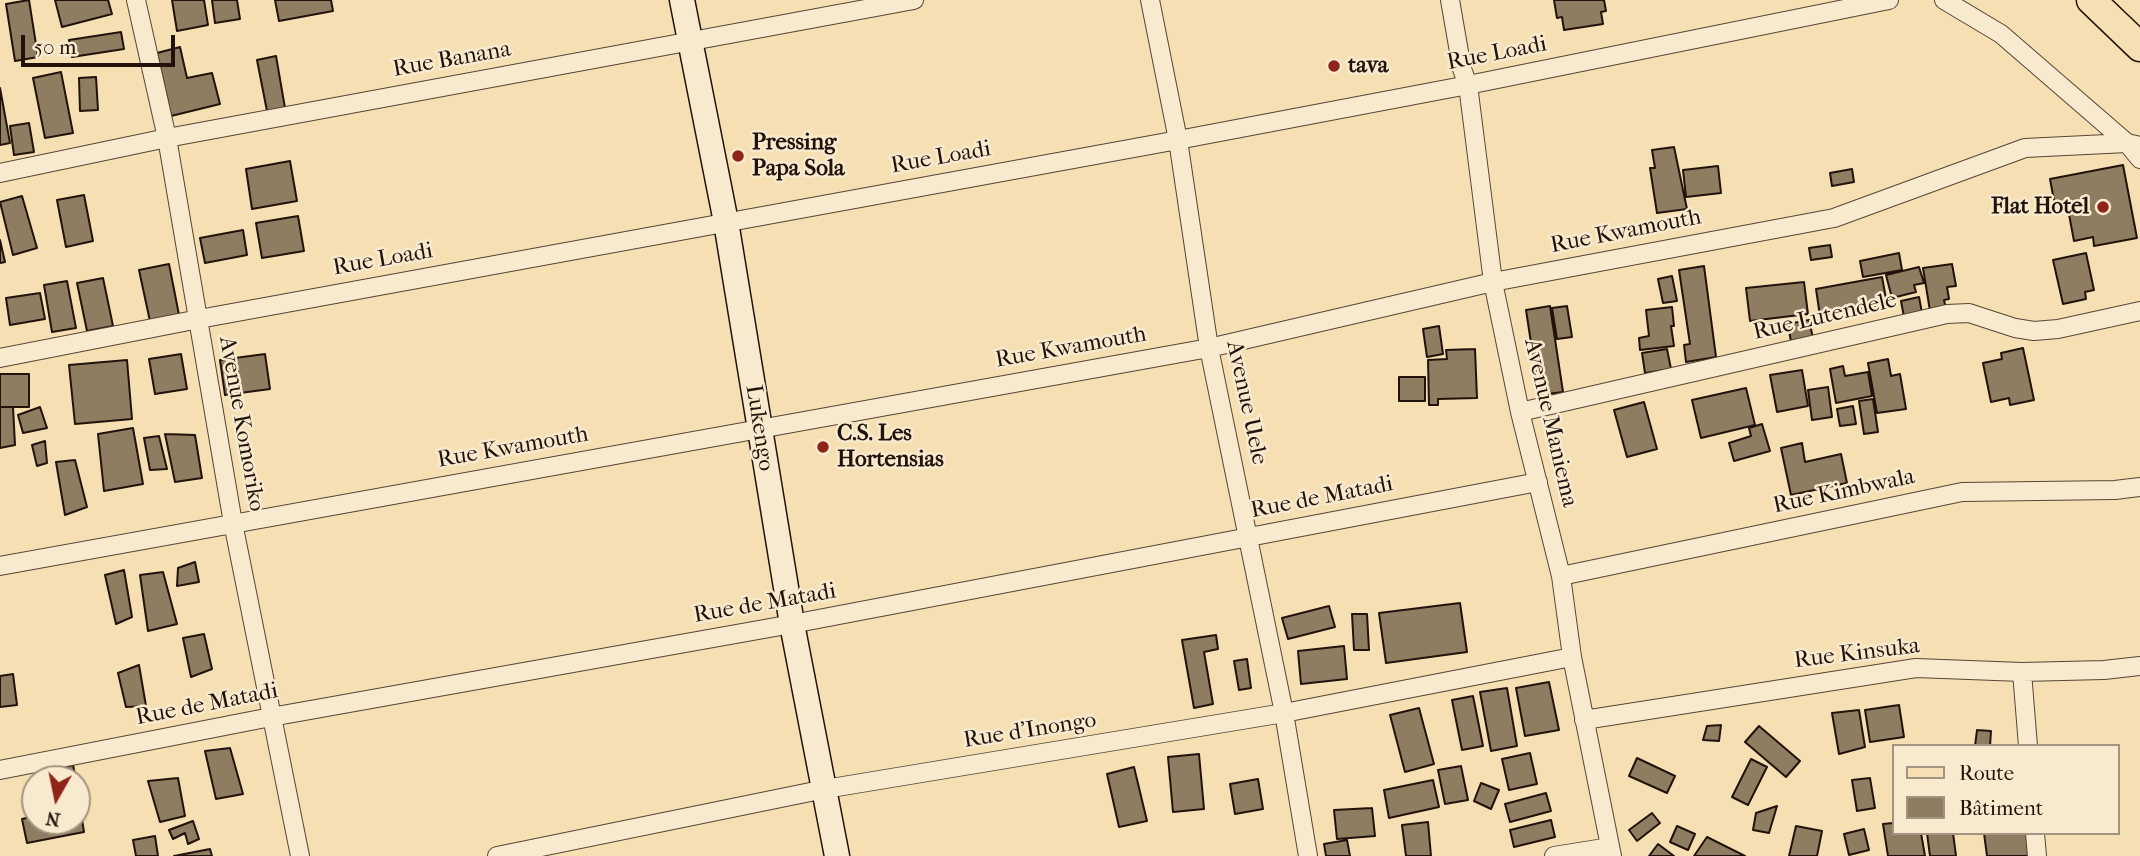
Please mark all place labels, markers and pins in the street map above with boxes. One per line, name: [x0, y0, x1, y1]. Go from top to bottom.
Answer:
place label: tava: [1348, 52, 1388, 80]
marker: tava: [1326, 58, 1342, 74]
place label: Pressing Papa Sola: [752, 129, 845, 183]
marker: Pressing Papa Sola: [730, 148, 746, 164]
place label: Flat Hotel: [1991, 193, 2089, 221]
marker: Flat Hotel: [2095, 199, 2111, 215]
place label: C.S. Les Hortensias: [837, 420, 944, 474]
marker: C.S. Les Hortensias: [815, 439, 831, 455]

